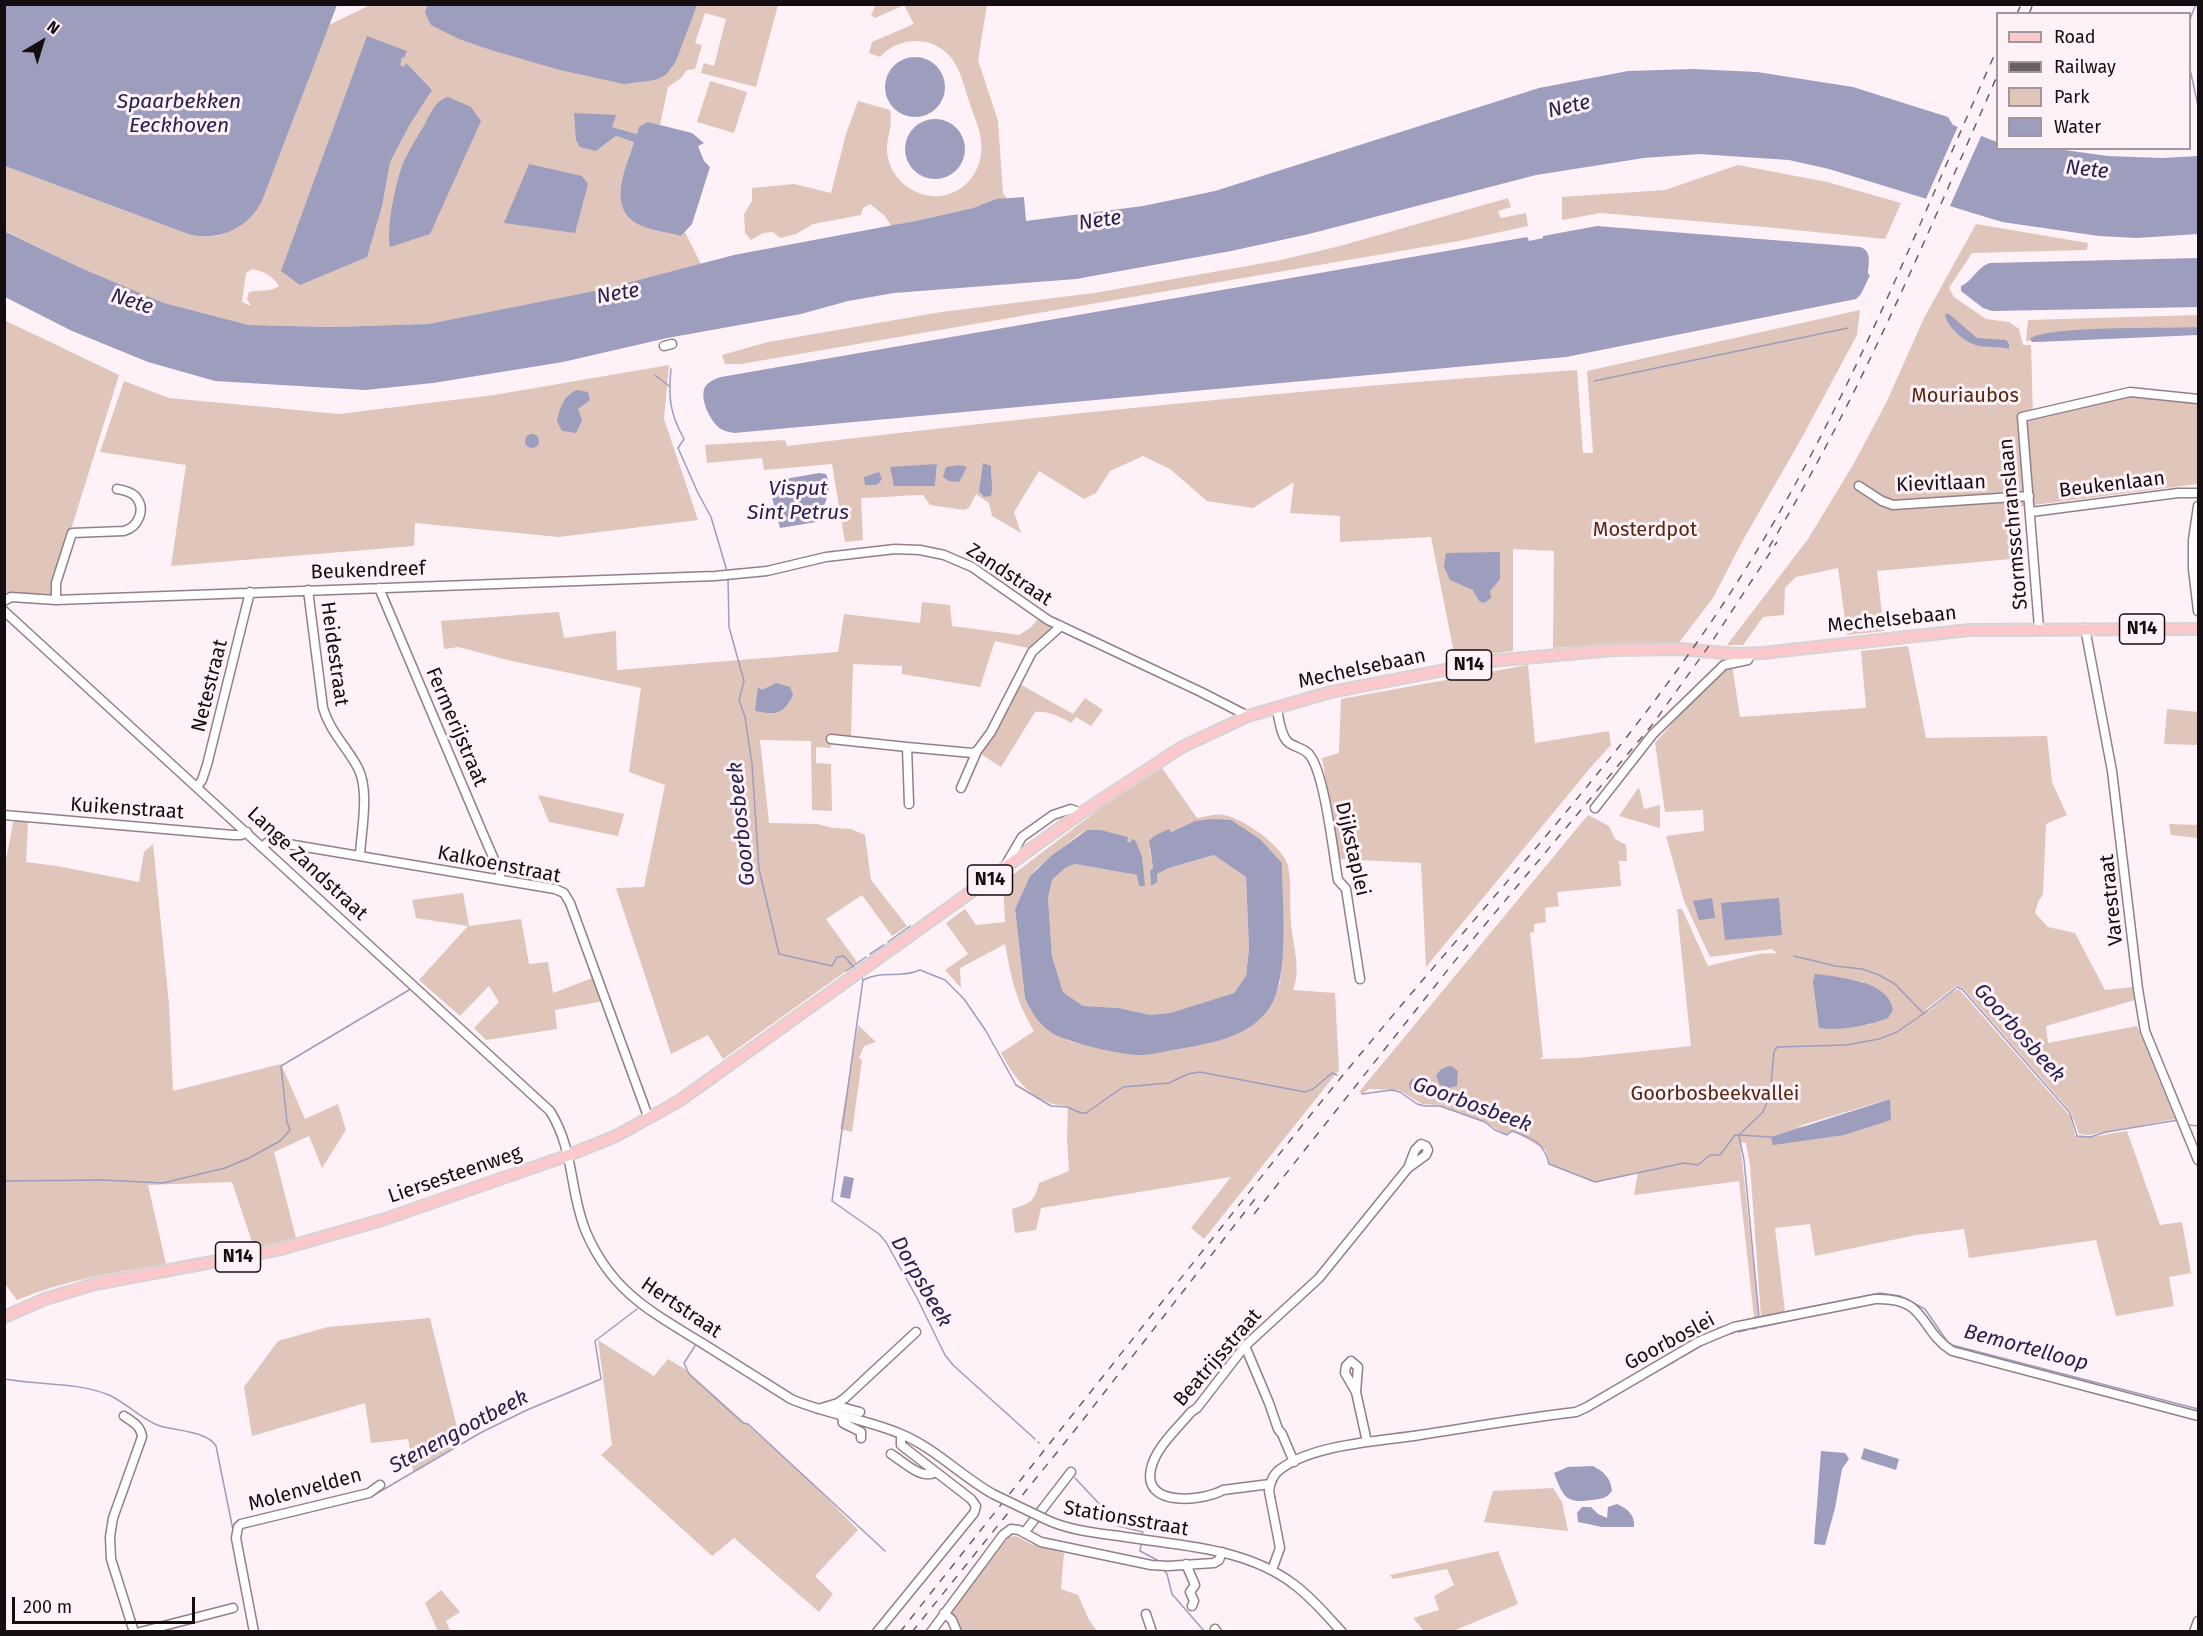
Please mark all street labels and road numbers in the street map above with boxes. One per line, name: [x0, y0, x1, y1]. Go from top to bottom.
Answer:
street label: Stormsschranslaan: [1995, 437, 2033, 611]
street label: Beukenlaan: [2058, 467, 2166, 503]
street label: Kievitlaan: [1896, 470, 1986, 498]
street label: Zandstraat: [962, 538, 1056, 612]
street label: Beukendreef: [310, 557, 426, 585]
street label: Heidestraat: [315, 600, 353, 708]
street label: Mechelsebaan: [1826, 601, 1958, 639]
road number: N14: [2120, 614, 2164, 644]
street label: Netestraat: [187, 637, 233, 735]
street label: Mechelsebaan: [1296, 644, 1428, 694]
road number: N14: [1446, 650, 1492, 680]
street label: Fermerijstraat: [420, 664, 492, 790]
street label: Kuikenstraat: [69, 793, 185, 825]
street label: Dijkstaplei: [1330, 800, 1374, 898]
street label: Lange Zandstraat: [242, 802, 372, 926]
street label: Kalkoenstraat: [435, 841, 563, 889]
street label: Varestraat: [2095, 853, 2129, 947]
road number: N14: [968, 865, 1012, 895]
street label: Liersesteenweg: [385, 1141, 525, 1209]
road number: N14: [216, 1242, 260, 1272]
street label: Hertstraat: [636, 1272, 726, 1344]
street label: Beatrijsstraat: [1169, 1304, 1267, 1412]
street label: Goorboslei: [1621, 1308, 1719, 1376]
street label: Molenvelden: [246, 1463, 364, 1517]
street label: Stationsstraat: [1062, 1496, 1190, 1542]

